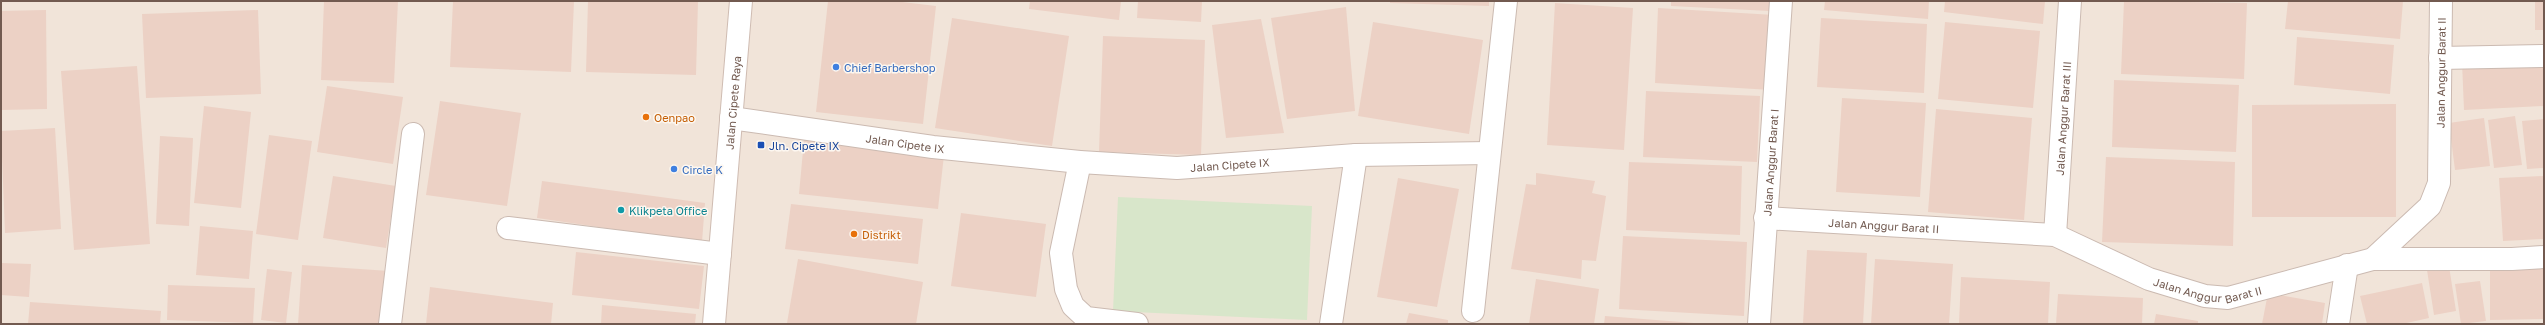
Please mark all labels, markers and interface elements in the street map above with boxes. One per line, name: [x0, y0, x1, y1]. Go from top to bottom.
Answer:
street label: Jalan Anggur Barat II: [2433, 17, 2447, 128]
street label: Jalan Cipete Raya: [722, 55, 743, 150]
place label: Chief Barbershop: [844, 61, 936, 74]
street label: Jalan Anggur Barat III: [2052, 61, 2073, 176]
marker: Chief Barbershop: [831, 62, 841, 72]
street label: Jalan Anggur Barat I: [1760, 108, 1780, 216]
place label: Oenpao: [654, 111, 695, 124]
marker: Oenpao: [641, 112, 651, 122]
street label: Jalan Cipete IX: [865, 131, 945, 155]
place label: Jln. Cipete IX: [769, 139, 839, 152]
marker: Jln. Cipete IX: [756, 140, 766, 150]
street label: Jalan Cipete IX: [1190, 155, 1270, 174]
place label: Circle K: [682, 163, 723, 176]
marker: Circle K: [669, 164, 679, 174]
place label: Klikpeta Office: [629, 204, 707, 217]
marker: Klikpeta Office: [616, 205, 626, 215]
street label: Jalan Anggur Barat II: [1828, 215, 1940, 235]
place label: Distrikt: [862, 228, 901, 241]
marker: Distrikt: [849, 229, 859, 239]
street label: Jalan Anggur Barat II: [2152, 274, 2263, 305]

